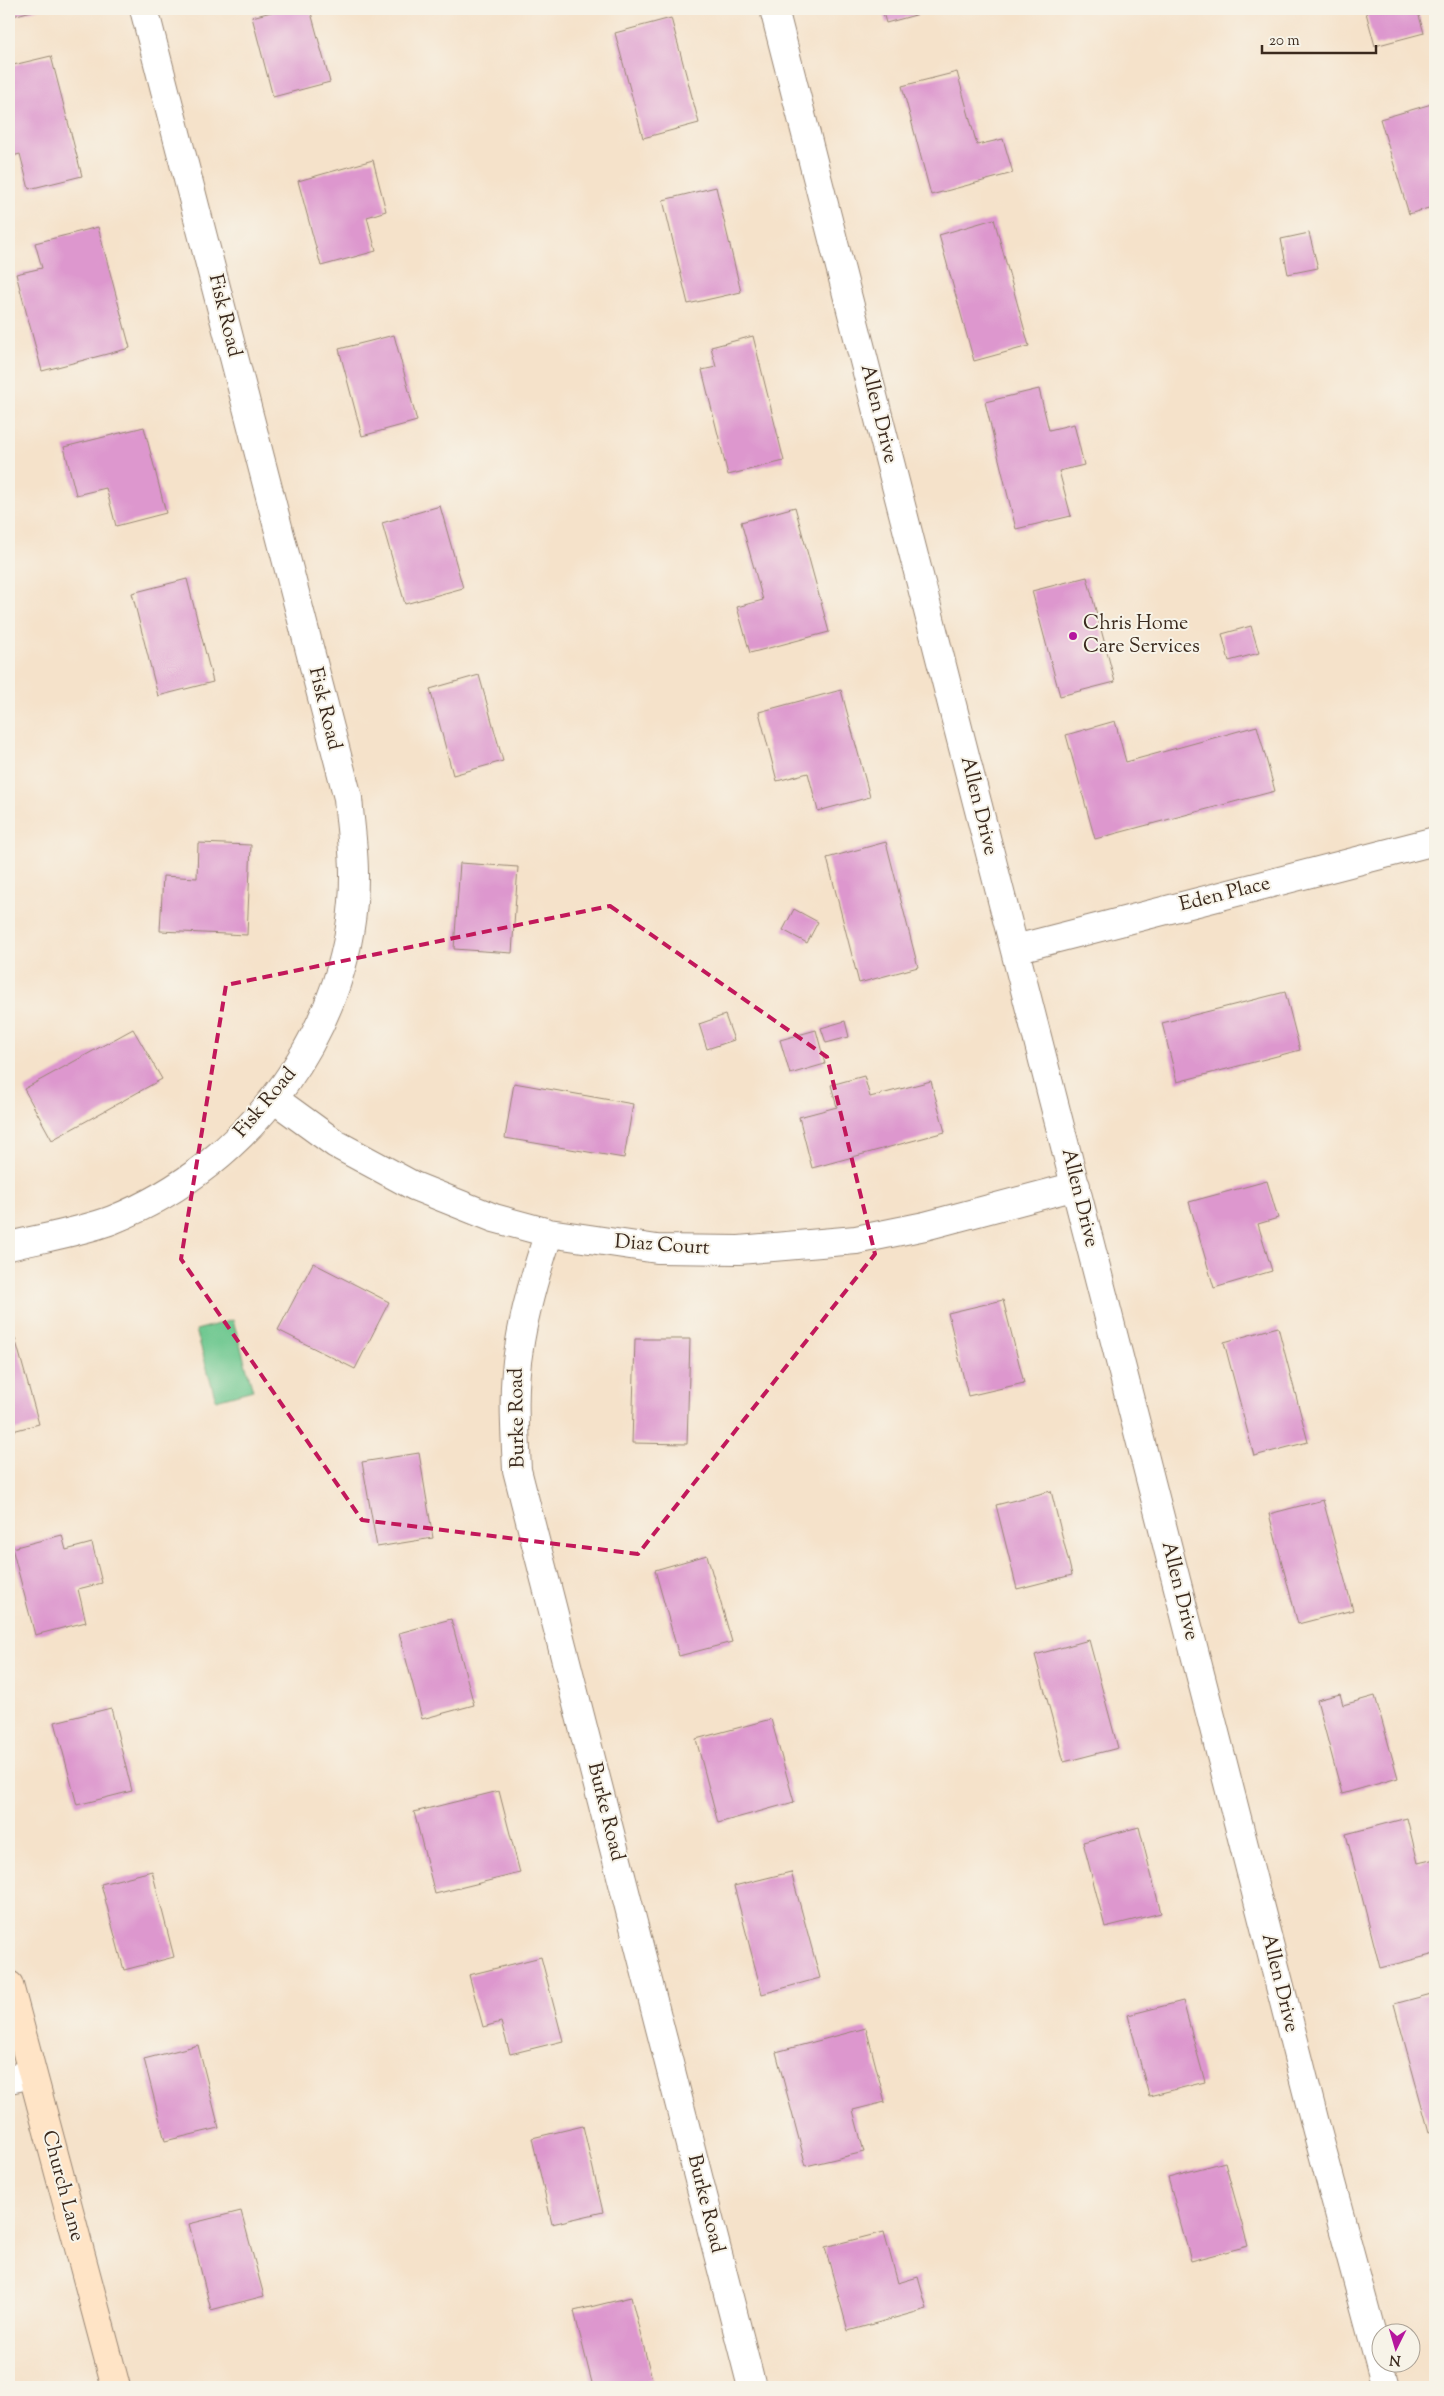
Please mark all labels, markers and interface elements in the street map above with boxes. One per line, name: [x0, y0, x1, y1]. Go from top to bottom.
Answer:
scale bar: [1262, 22, 1375, 54]
text: 20 m: [1269, 31, 1300, 52]
street label: Fisk Road: [200, 272, 248, 360]
street label: Allen Drive: [852, 362, 904, 466]
place label: Chris Home Care Services: [1083, 610, 1200, 662]
marker: Chris Home Care Services: [1067, 630, 1079, 642]
street label: Fisk Road: [300, 665, 348, 753]
street label: Allen Drive: [952, 754, 1004, 858]
street label: Eden Place: [1176, 870, 1274, 920]
street label: Fisk Road: [228, 1061, 304, 1145]
street label: Allen Drive: [1053, 1146, 1105, 1250]
street label: Diaz Court: [614, 1228, 711, 1264]
street label: Burke Road: [503, 1367, 533, 1469]
street label: Allen Drive: [1153, 1539, 1205, 1643]
street label: Burke Road: [579, 1760, 631, 1864]
street label: Allen Drive: [1253, 1931, 1305, 2035]
street label: Church Lane: [33, 2127, 91, 2245]
street label: Burke Road: [679, 2152, 731, 2256]
north arrow: [1372, 2324, 1422, 2374]
text: N: [1389, 2349, 1401, 2369]

